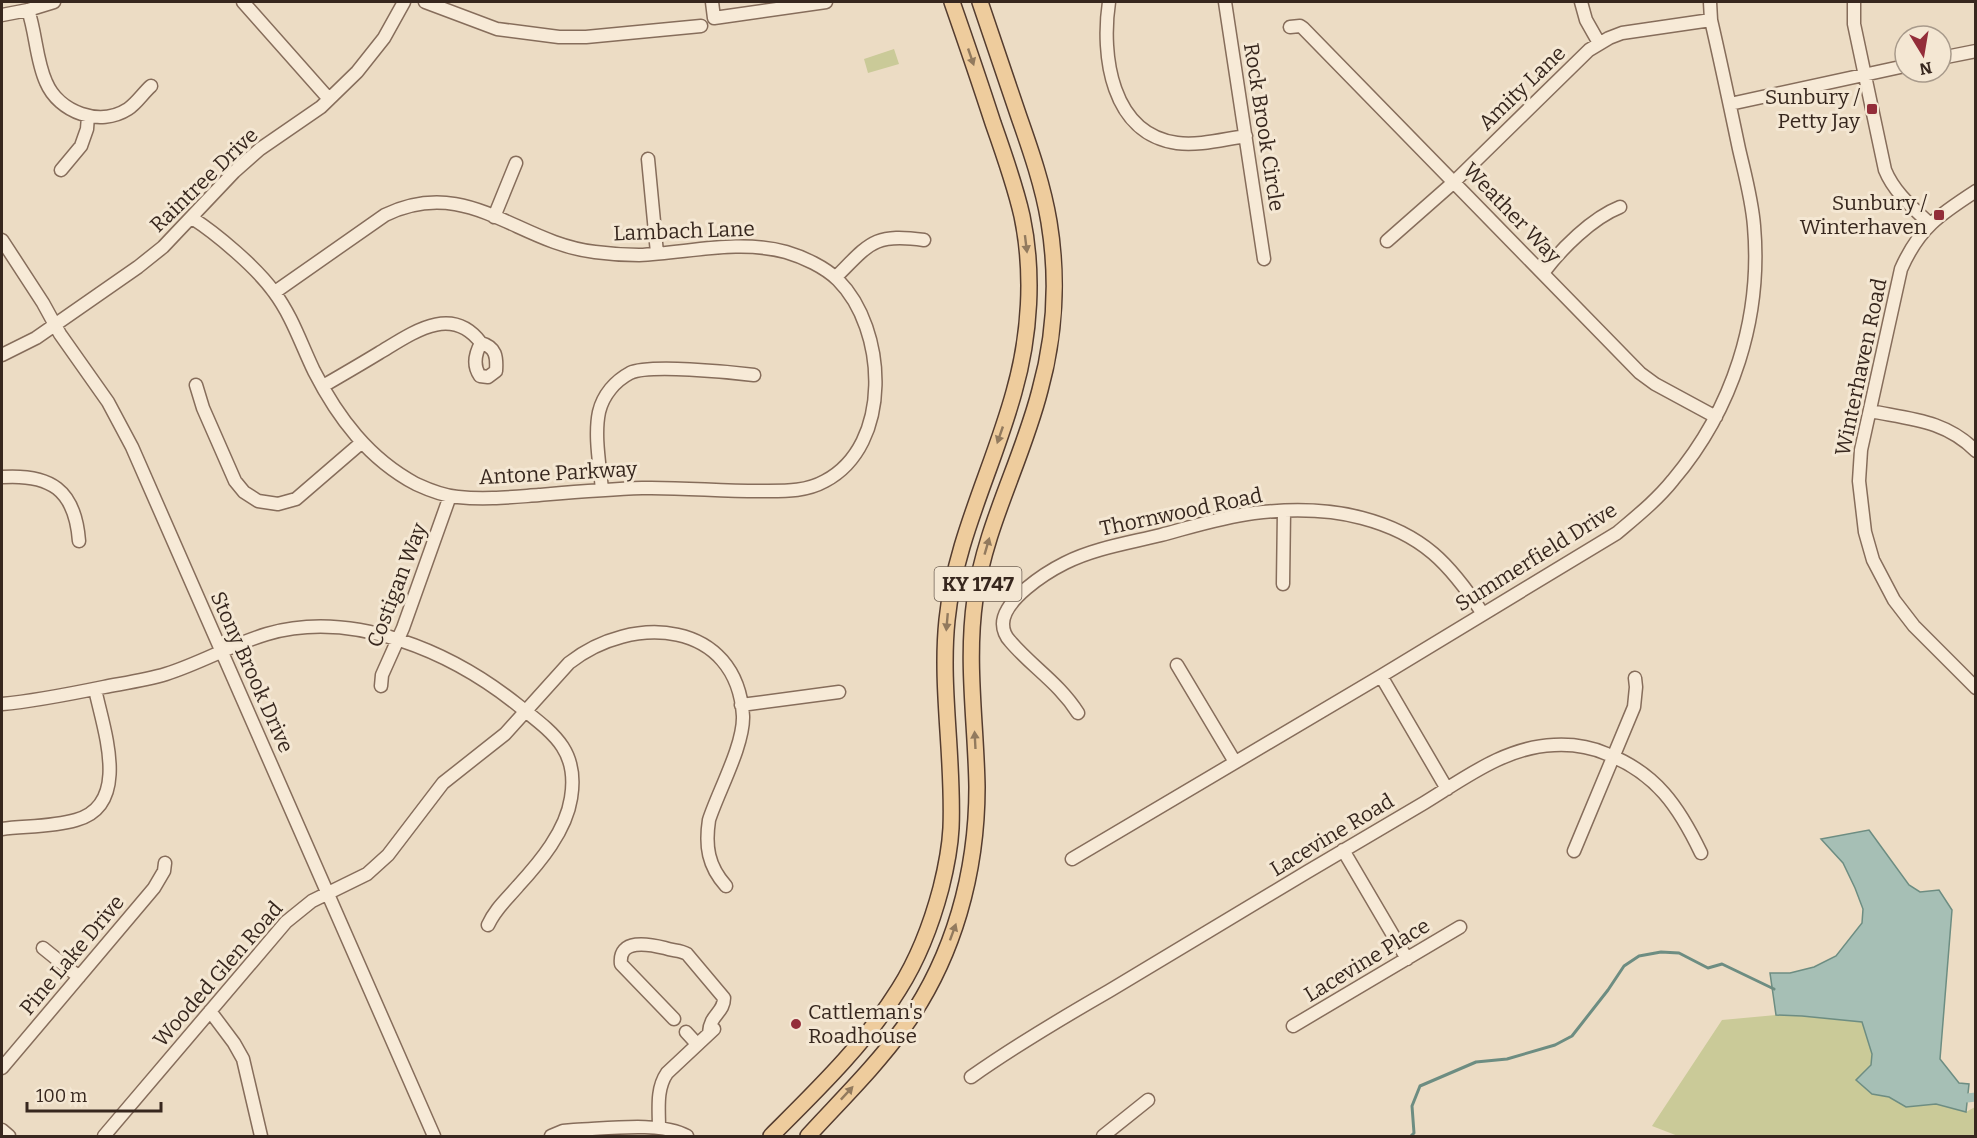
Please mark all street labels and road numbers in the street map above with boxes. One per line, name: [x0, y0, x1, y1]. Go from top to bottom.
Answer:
street label: Amity Lane: [1473, 40, 1571, 136]
street label: Rock Brook Circle: [1238, 41, 1290, 213]
street label: Raintree Drive: [145, 122, 263, 238]
street label: Weather Way: [1457, 157, 1567, 269]
street label: Lambach Lane: [613, 216, 755, 246]
street label: Winterhaven Road: [1829, 276, 1893, 458]
street label: Antone Parkway: [478, 456, 639, 490]
street label: Thornwood Road: [1097, 482, 1265, 542]
street label: Summerfield Drive: [1450, 497, 1622, 617]
street label: Costigan Way: [361, 518, 433, 651]
road number: KY 1747: [934, 567, 1022, 601]
street label: Stony Brook Drive: [205, 587, 299, 757]
street label: Lacevine Road: [1265, 788, 1399, 882]
street label: Pine Lake Drive: [14, 890, 130, 1020]
street label: Wooded Glen Road: [148, 896, 288, 1052]
street label: Lacevine Place: [1300, 912, 1434, 1008]

